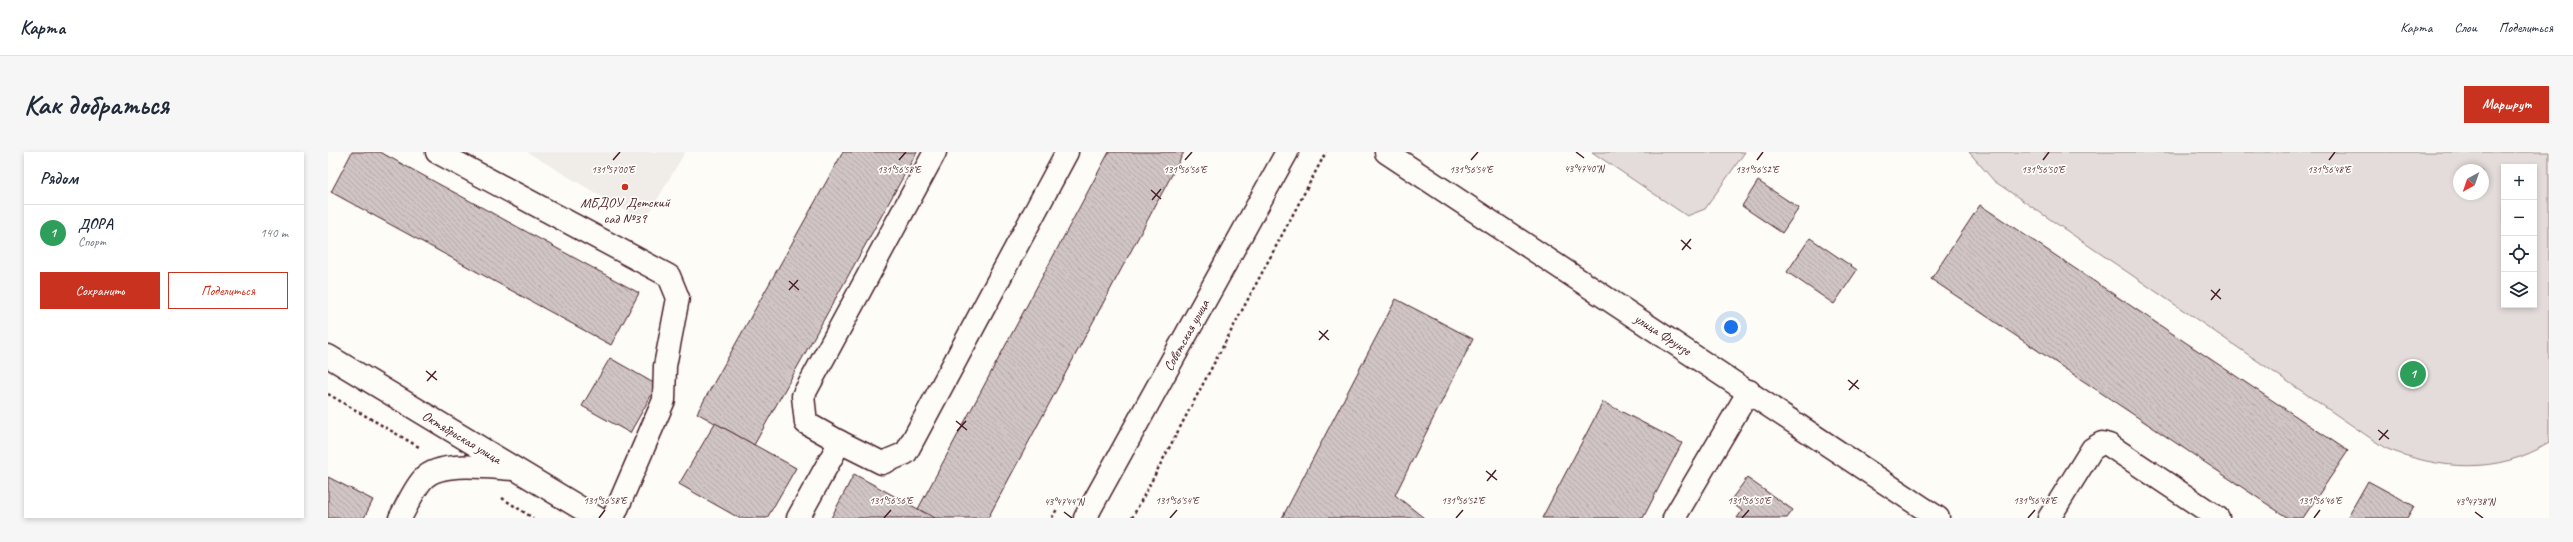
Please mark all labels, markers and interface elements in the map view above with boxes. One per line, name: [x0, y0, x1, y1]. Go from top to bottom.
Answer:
text: Карта: [20, 16, 65, 40]
text: Карта: [2400, 19, 2432, 36]
text: Слои: [2454, 19, 2477, 36]
text: Поделиться: [2499, 19, 2553, 36]
button: Маршрут: [2464, 86, 2549, 123]
text: Как добраться: [24, 87, 169, 122]
text: 43°47'40"N: [1564, 162, 1606, 175]
text: 131°57'00"E: [591, 163, 636, 176]
text: 131°56'58"E: [877, 163, 922, 176]
text: 131°56'56"E: [1163, 163, 1208, 176]
text: 131°56'54"E: [1449, 163, 1494, 176]
text: 131°56'52"E: [1735, 163, 1780, 176]
text: 131°56'50"E: [2021, 163, 2066, 176]
text: 131°56'48"E: [2307, 163, 2352, 176]
north arrow: [2453, 164, 2489, 200]
map controls: [2501, 164, 2537, 308]
button: +: [2501, 164, 2537, 200]
text: Рядом: [40, 168, 78, 189]
marker: МБДОУ Детский сад №39: [620, 182, 630, 192]
place label: МБДОУ Детский сад №39: [580, 194, 671, 227]
button: −: [2501, 200, 2537, 236]
text: ДОРА: [78, 215, 113, 234]
text: 1: [50, 225, 56, 241]
text: 140 m: [260, 225, 288, 241]
text: Спорт: [78, 234, 106, 250]
button: locate: [2501, 236, 2537, 272]
button: Сохранить: [40, 272, 160, 309]
button: Поделиться: [168, 272, 288, 309]
button: layers: [2501, 272, 2537, 308]
street label: Советская улица: [1160, 296, 1213, 374]
street label: улица Фрунзе: [1630, 309, 1695, 360]
your location: [1721, 317, 1741, 337]
pin: 1: [2400, 359, 2426, 389]
street label: Октябрьская улица: [419, 407, 506, 468]
text: 131°56'58"E: [583, 494, 628, 507]
text: 131°56'56"E: [869, 494, 914, 507]
text: 131°56'54"E: [1155, 494, 1200, 507]
text: 131°56'52"E: [1441, 494, 1486, 507]
text: 131°56'50"E: [1727, 494, 1772, 507]
text: 131°56'48"E: [2013, 494, 2058, 507]
text: 131°56'46"E: [2298, 494, 2343, 507]
text: 43°47'44"N: [1044, 495, 1086, 508]
text: 43°47'38"N: [2455, 495, 2497, 508]

